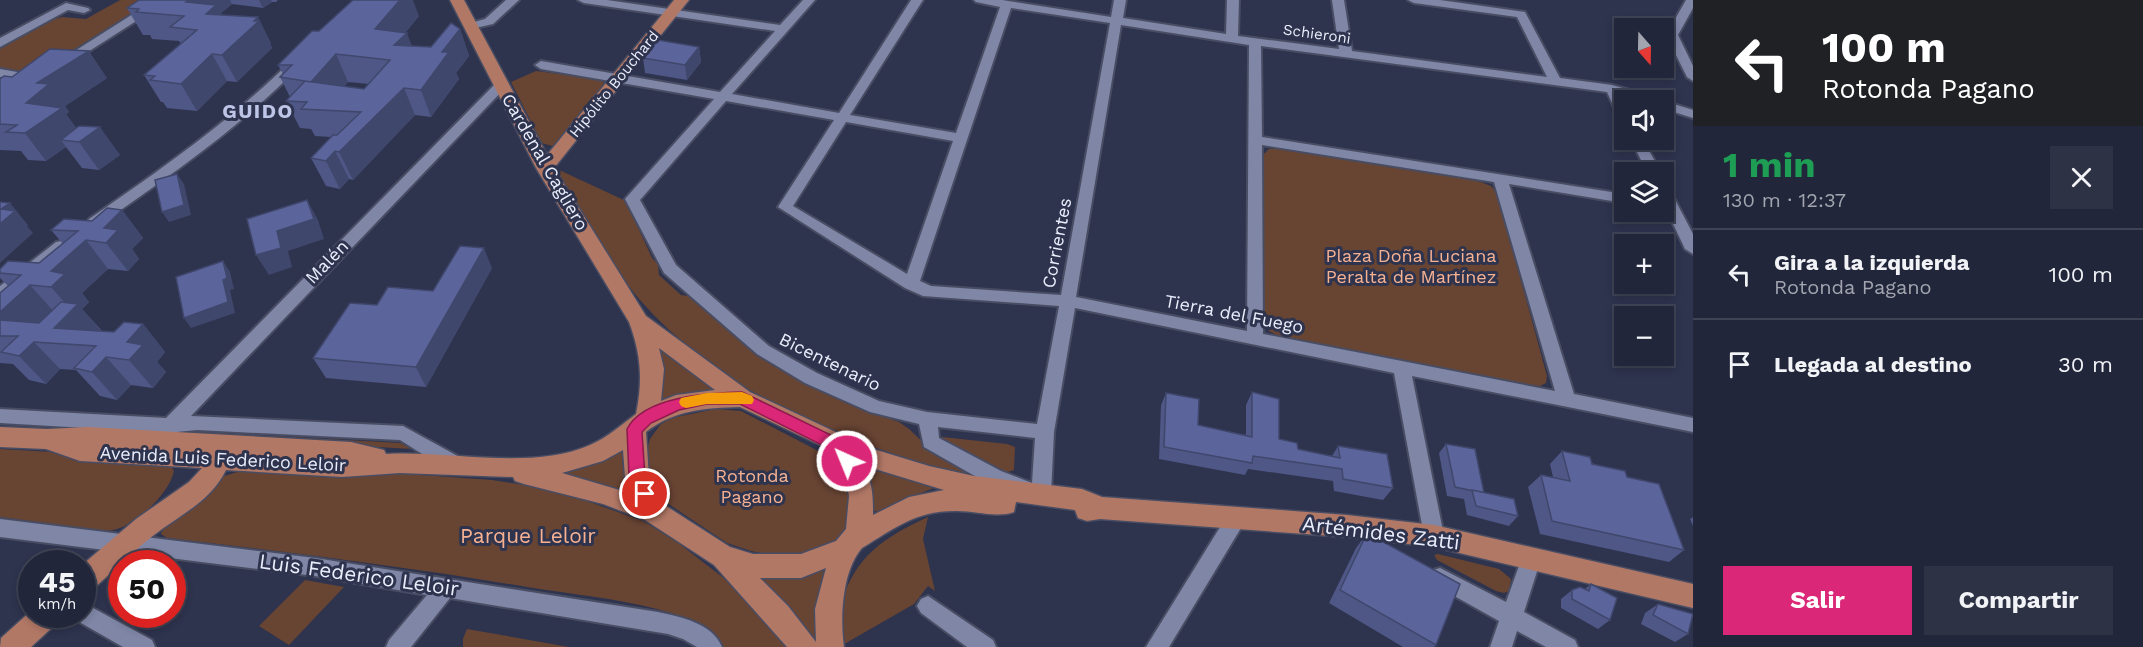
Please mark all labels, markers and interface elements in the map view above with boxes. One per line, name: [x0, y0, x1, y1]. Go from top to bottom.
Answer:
north arrow: [1614, 18, 1674, 78]
map controls: [1614, 18, 1674, 366]
street label: Schieroni: [1282, 20, 1352, 48]
text: 100 m: [1822, 23, 1946, 72]
icon: left: [1723, 24, 1801, 102]
street label: Hipólito Bouchard: [566, 27, 662, 141]
text: Rotonda Pagano: [1822, 73, 2035, 105]
street label: Cardenal Cagliero: [498, 90, 593, 234]
button: sound: [1614, 90, 1674, 150]
district label: GUIDO: [222, 99, 294, 123]
text: 1 min: [1723, 144, 1815, 186]
button: close: [2050, 146, 2113, 209]
button: layers: [1614, 162, 1674, 222]
text: 130 m · 12:37: [1723, 188, 1846, 212]
street label: Corrientes: [1037, 196, 1076, 290]
button: +: [1614, 234, 1674, 294]
street label: Malén: [301, 235, 352, 288]
park label: Plaza Doña Luciana Peralta de Martínez: [1325, 245, 1497, 287]
text: Gira a la izquierda: [1774, 250, 1970, 275]
icon: left: [1723, 258, 1756, 291]
text: 100 m: [2049, 262, 2113, 287]
text: Rotonda Pagano: [1774, 275, 1932, 299]
street label: Tierra del Fuego: [1163, 290, 1305, 337]
button: −: [1614, 306, 1674, 366]
street label: Bicentenario: [776, 328, 884, 395]
icon: arrive: [1723, 348, 1756, 381]
text: Llegada al destino: [1774, 352, 1972, 377]
text: 30 m: [2058, 352, 2113, 377]
position arrow: [815, 429, 879, 493]
street label: Avenida Luis Federico Leloir: [99, 442, 347, 475]
park label: Rotonda Pagano: [715, 465, 789, 507]
pin: [619, 468, 670, 519]
icon: arrive: [628, 477, 661, 510]
street label: Artémides Zatti: [1301, 510, 1461, 555]
park label: Parque Leloir: [460, 523, 596, 548]
street label: Luis Federico Leloir: [258, 548, 461, 601]
speed limit sign: 50: [108, 550, 186, 628]
text: 45: [39, 564, 75, 599]
button: Salir: [1723, 566, 1912, 635]
button: Compartir: [1924, 566, 2113, 635]
text: km/h: [38, 595, 76, 613]

